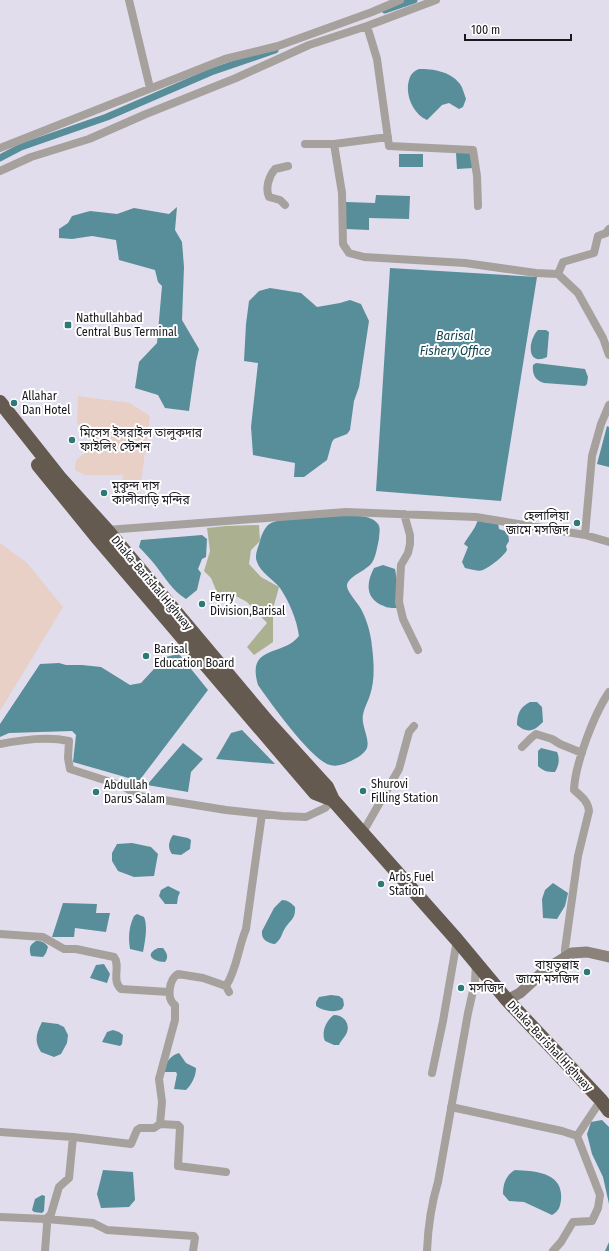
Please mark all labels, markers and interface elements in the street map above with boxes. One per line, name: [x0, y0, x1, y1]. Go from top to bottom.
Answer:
scale bar: [465, 16, 571, 42]
text: 100 m: [471, 23, 500, 37]
place label: Nathullahbad Central Bus Terminal: [76, 311, 177, 339]
marker: Nathullahbad Central Bus Terminal: [63, 320, 73, 330]
water label: Barisal Fishery Office: [420, 328, 490, 358]
place label: Allahar Dan Hotel: [22, 389, 70, 417]
marker: Allahar Dan Hotel: [9, 398, 19, 408]
place label: মিসেস ইসরাইল তালুকদার ফাইলিং স্টেশন: [79, 425, 203, 454]
marker: মিসেস ইসরাইল তালুকদার ফাইলিং স্টেশন: [67, 435, 77, 445]
place label: মুকুন্দ দাস কালীবাড়ি মন্দির: [111, 479, 191, 507]
marker: মুকুন্দ দাস কালীবাড়ি মন্দির: [99, 488, 109, 498]
place label: হেলালিয়া জামে মসজিদ: [505, 508, 570, 537]
marker: হেলালিয়া জামে মসজিদ: [572, 518, 582, 528]
street label: Dhaka-Barishal Highway: [109, 533, 196, 633]
place label: Ferry Division,Barisal: [210, 590, 285, 618]
marker: Ferry Division,Barisal: [197, 599, 207, 609]
place label: Barisal Education Board: [154, 642, 234, 670]
marker: Barisal Education Board: [141, 651, 151, 661]
place label: Shurovi Filling Station: [371, 777, 438, 805]
place label: Abdullah Darus Salam: [104, 778, 165, 806]
marker: Shurovi Filling Station: [358, 786, 368, 796]
marker: Abdullah Darus Salam: [91, 787, 101, 797]
place label: Arbs Fuel Station: [389, 870, 434, 898]
marker: Arbs Fuel Station: [376, 879, 386, 889]
place label: বায়তুল্লাহ জামে মসজিদ: [515, 958, 580, 986]
marker: বায়তুল্লাহ জামে মসজিদ: [582, 967, 592, 977]
place label: মসজিদ: [468, 980, 504, 995]
marker: মসজিদ: [456, 983, 466, 993]
street label: Dhaka-Barishal Highway: [504, 998, 596, 1095]

